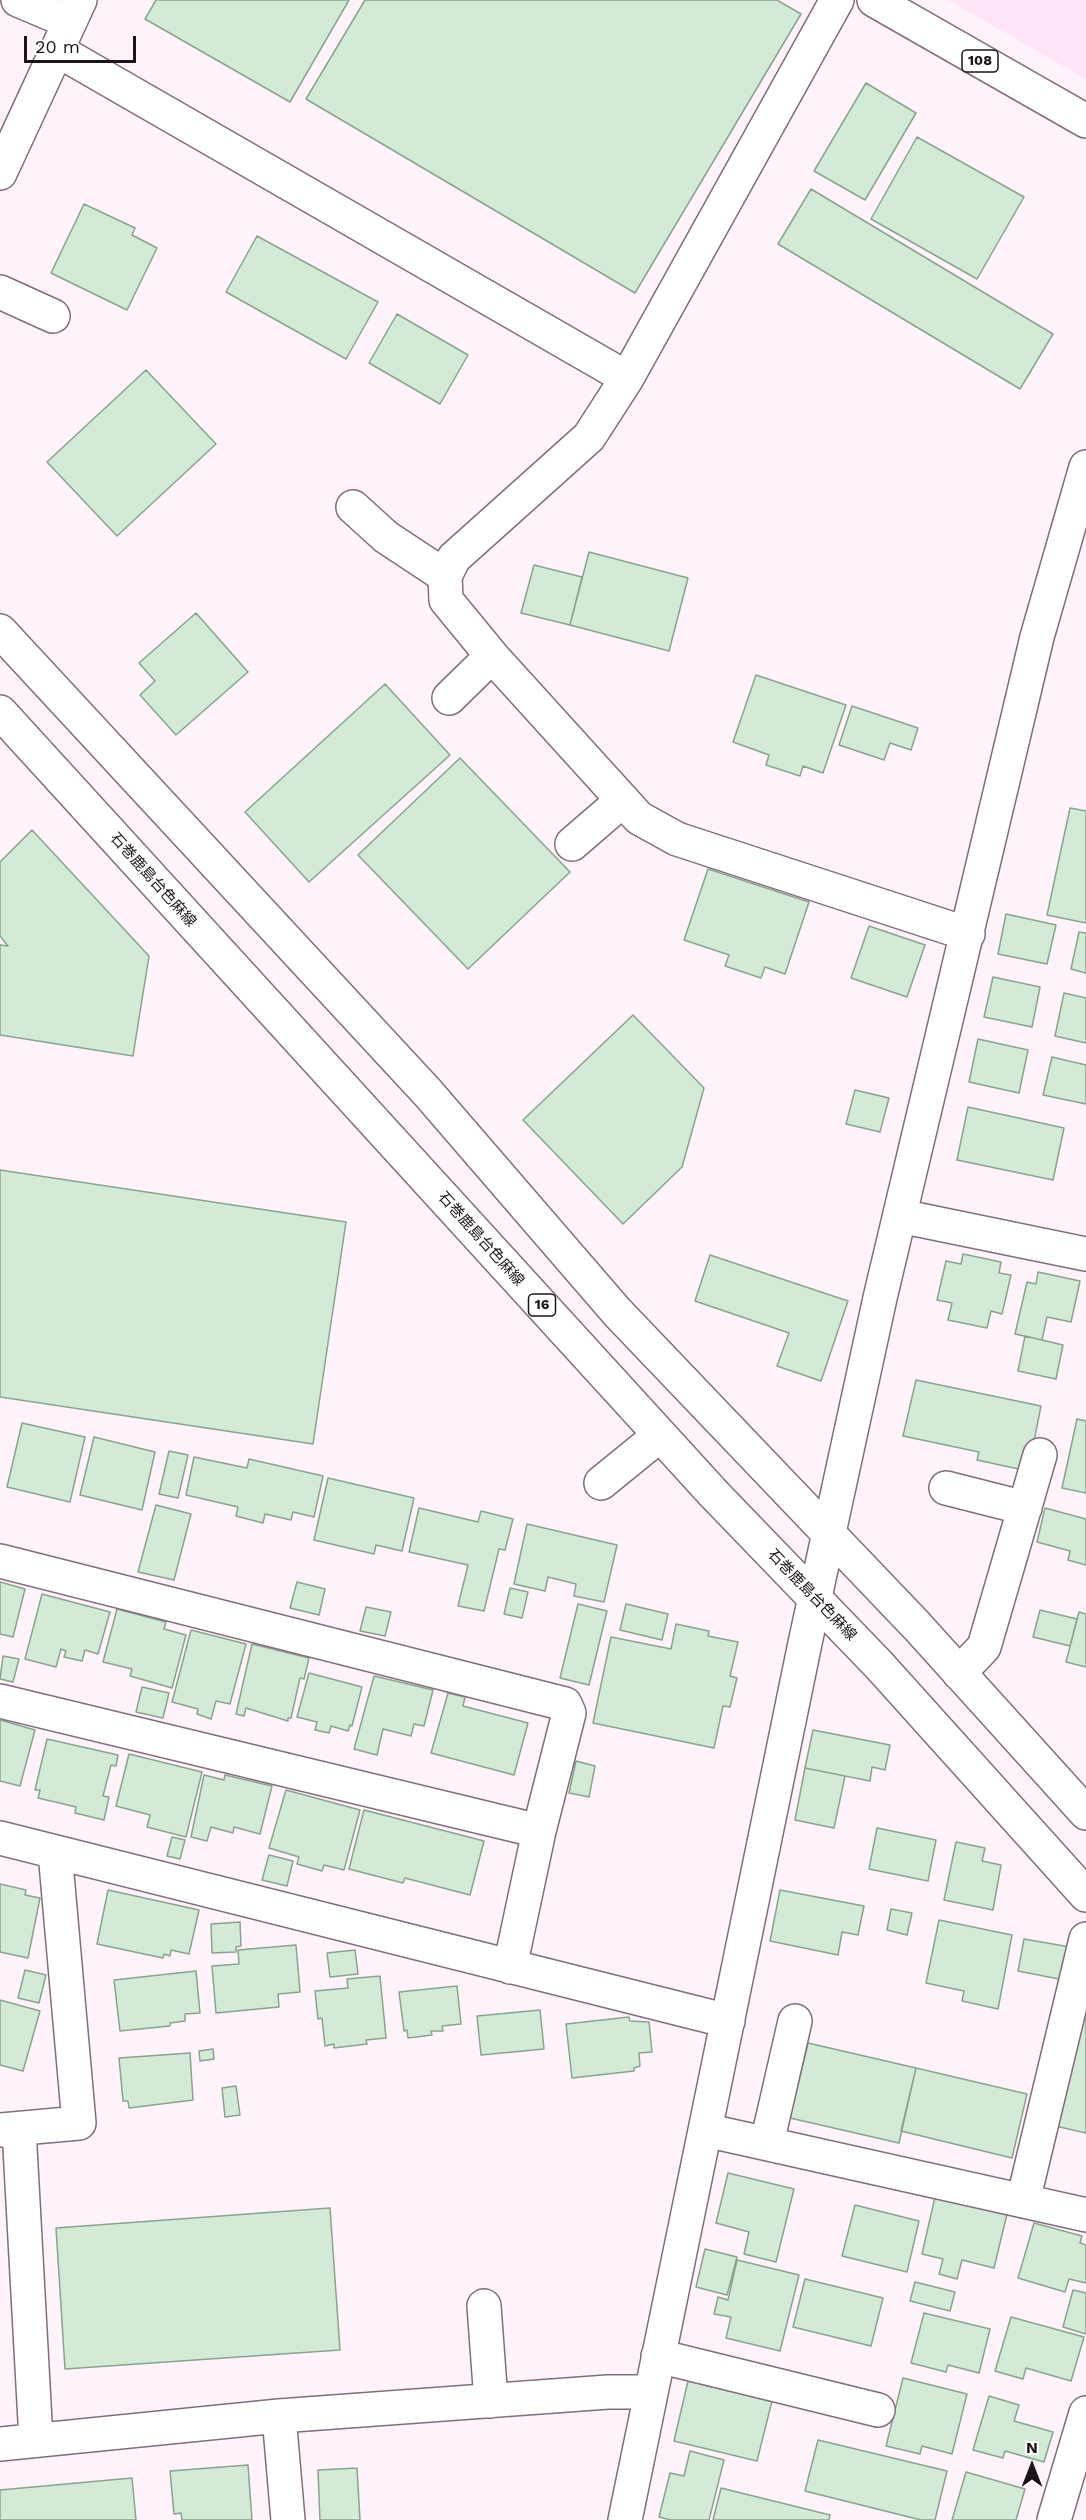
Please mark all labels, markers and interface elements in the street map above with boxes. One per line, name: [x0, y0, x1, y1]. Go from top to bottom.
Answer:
scale bar: [27, 24, 140, 62]
text: 20 m: [35, 36, 80, 57]
road number: 108: [962, 50, 998, 72]
street label: 石巻鹿島台色麻線: [106, 829, 200, 931]
street label: 石巻鹿島台色麻線: [434, 1188, 528, 1290]
road number: 16: [528, 1294, 556, 1316]
street label: 石巻鹿島台色麻線: [764, 1546, 860, 1644]
north arrow: [1002, 2436, 1062, 2496]
text: N: [1026, 2438, 1038, 2457]

